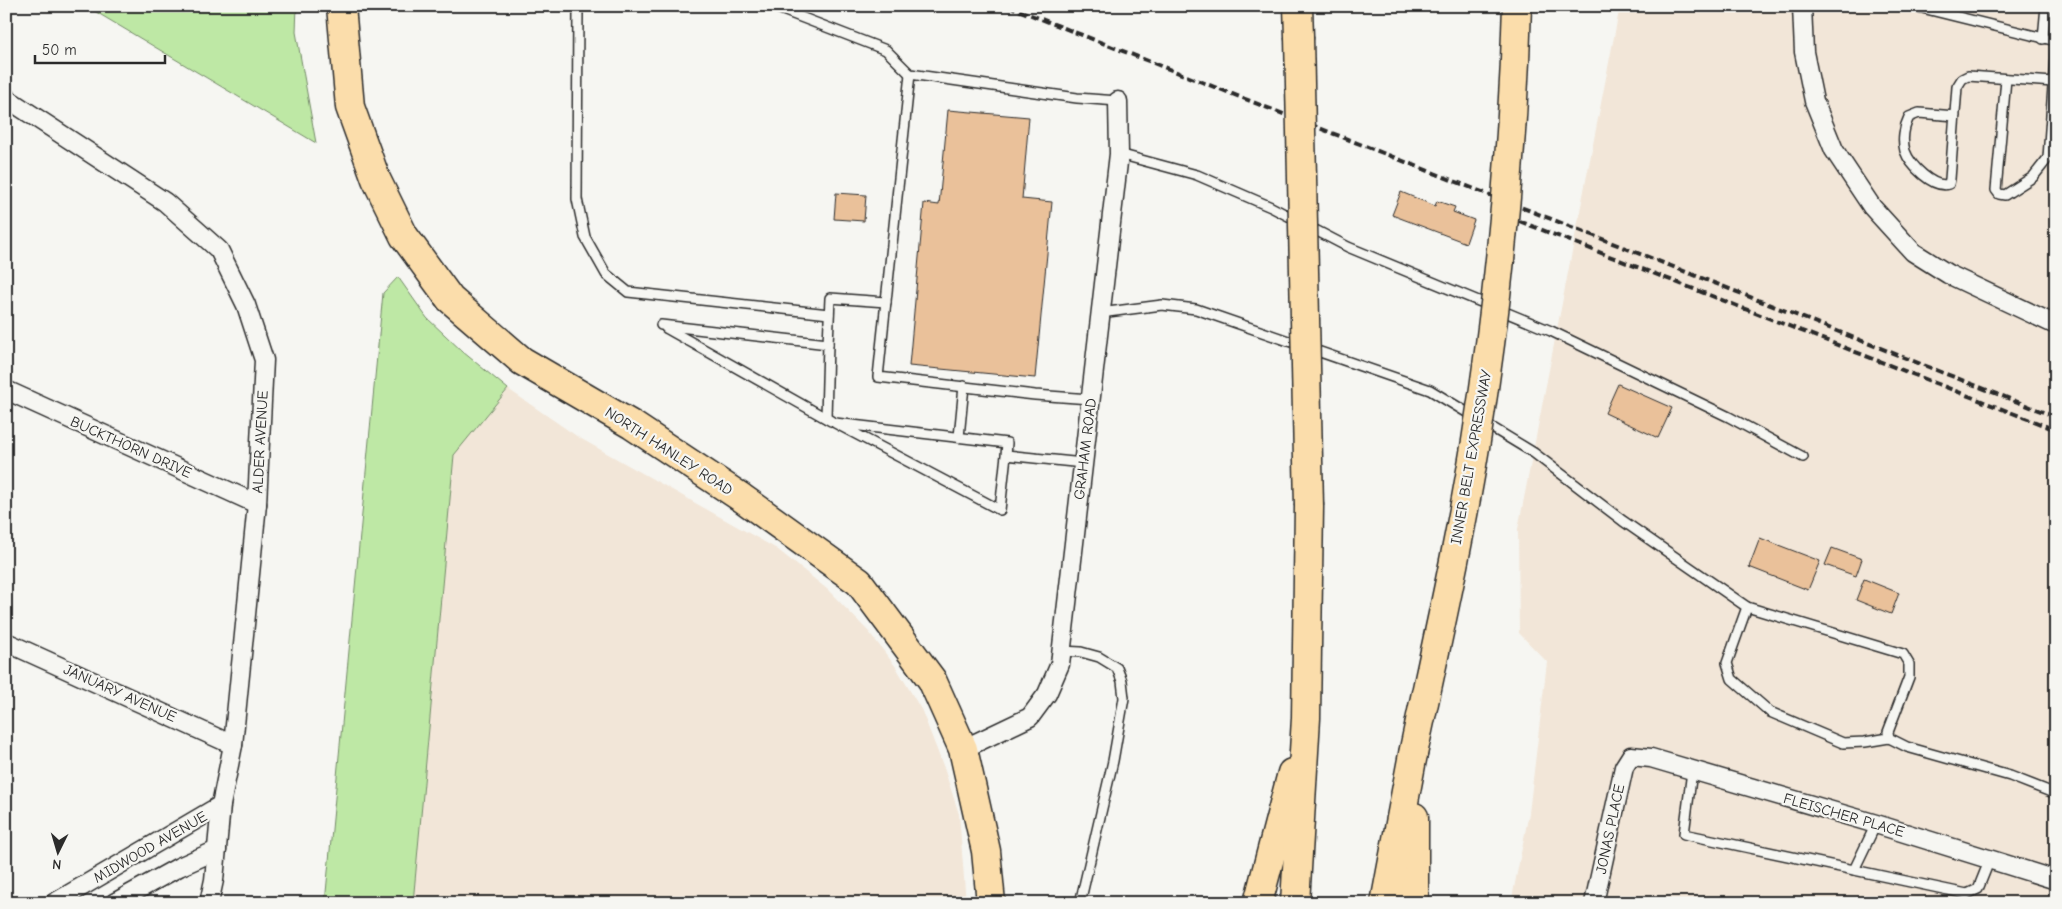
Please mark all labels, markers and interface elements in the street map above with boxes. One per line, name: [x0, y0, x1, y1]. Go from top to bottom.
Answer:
scale bar: [35, 32, 165, 64]
text: 50 m: [42, 41, 77, 59]
street label: INNER BELT EXPRESSWAY: [1447, 368, 1495, 546]
street label: ALDER AVENUE: [248, 390, 272, 494]
street label: GRAHAM ROAD: [1070, 397, 1100, 501]
street label: NORTH HANLEY ROAD: [602, 403, 736, 499]
street label: BUCKTHORN DRIVE: [68, 412, 194, 482]
street label: JANUARY AVENUE: [61, 660, 179, 726]
street label: JONAS PLACE: [1592, 783, 1628, 875]
street label: FLEISCHER PLACE: [1781, 789, 1907, 841]
street label: MIDWOOD AVENUE: [90, 807, 210, 887]
north arrow: [32, 826, 82, 876]
text: N: [52, 856, 62, 873]

